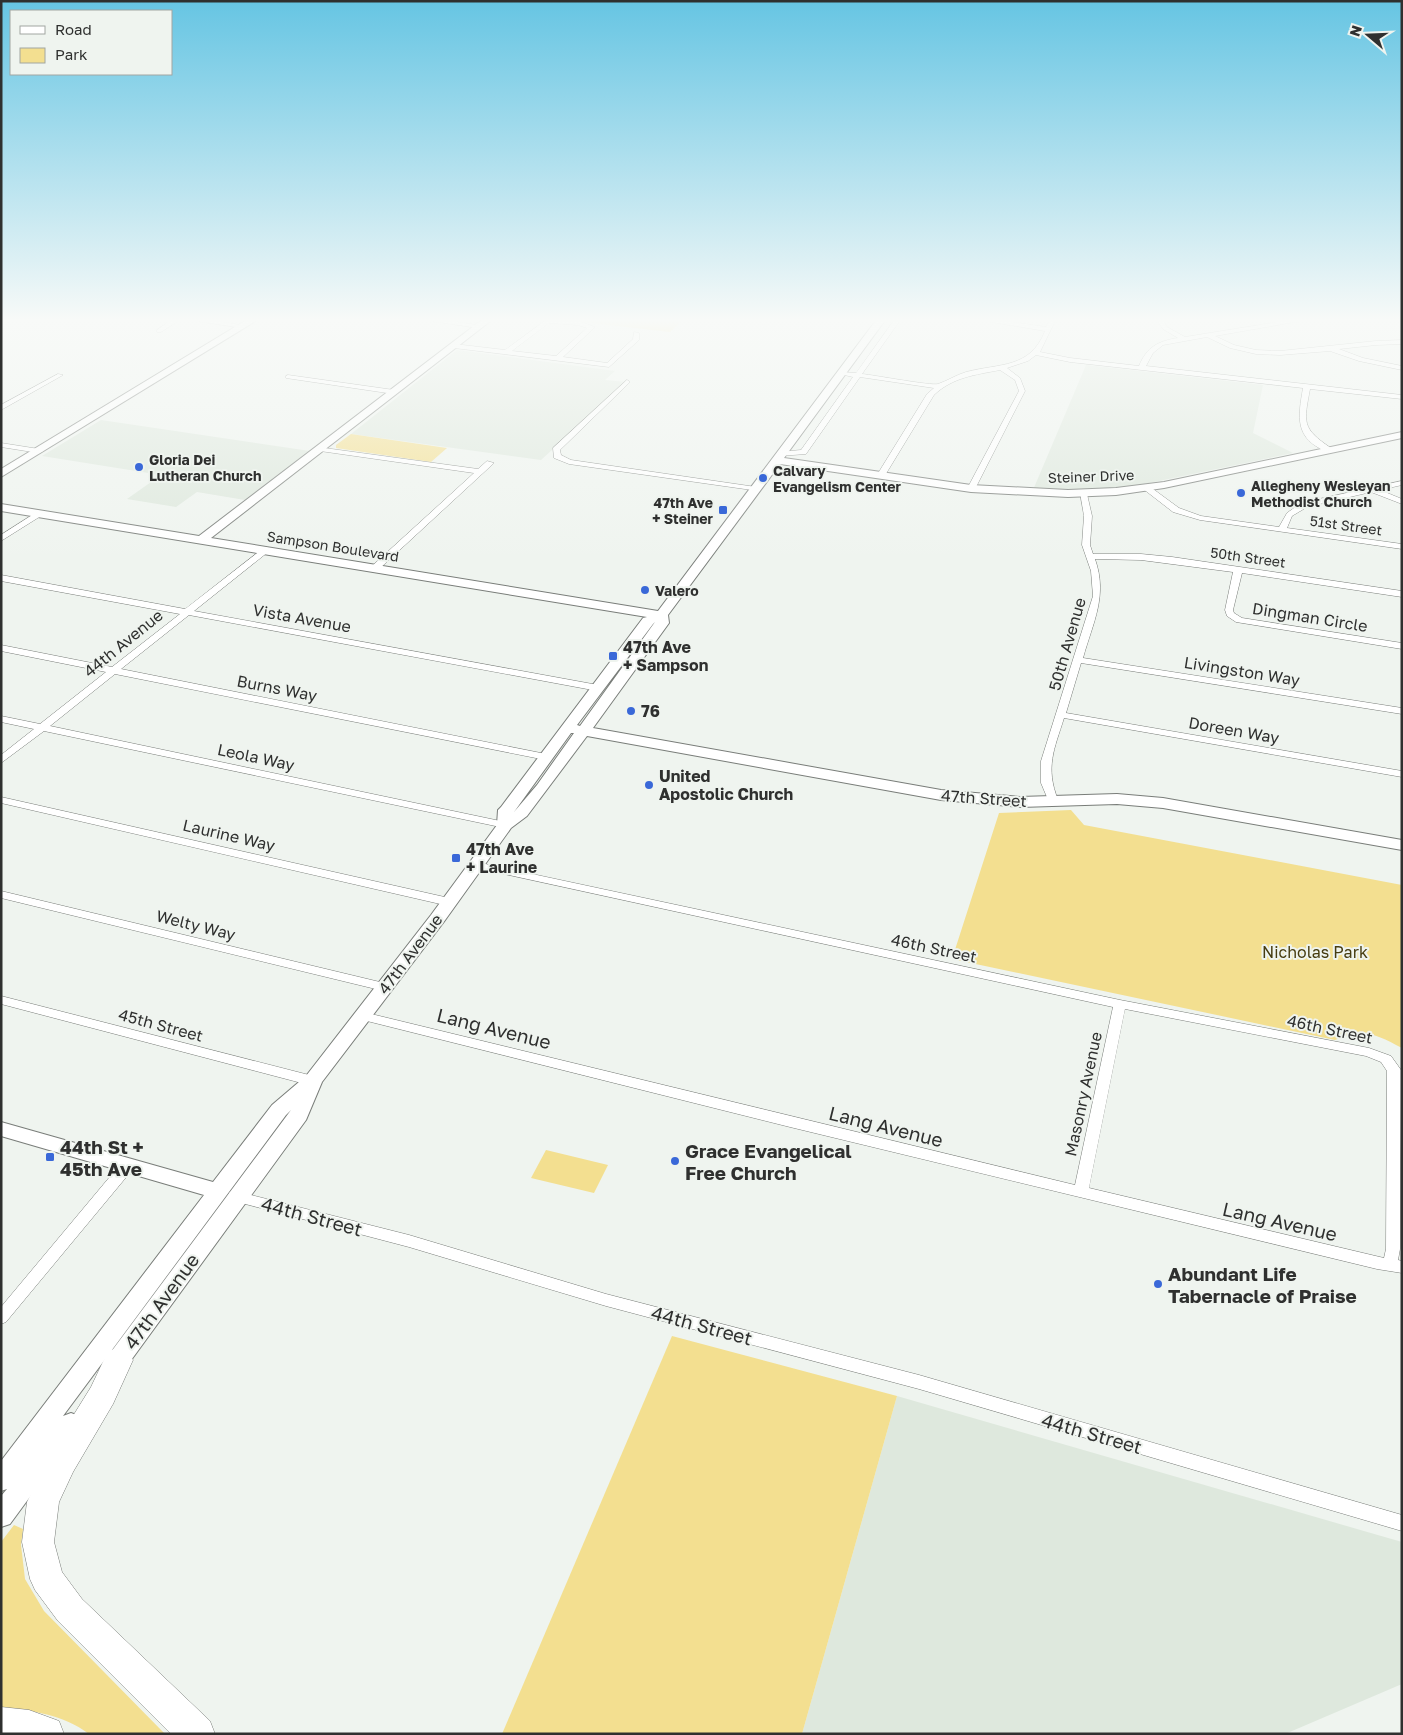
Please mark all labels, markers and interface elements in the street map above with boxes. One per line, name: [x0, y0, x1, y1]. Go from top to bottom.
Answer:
legend: [10, 10, 172, 75]
north arrow: [1343, 10, 1393, 60]
text: Road: [55, 20, 92, 38]
text: N: [1345, 23, 1365, 38]
text: Park: [55, 45, 88, 63]
place label: Gloria Dei Lutheran Church: [149, 451, 261, 484]
marker: Gloria Dei Lutheran Church: [133, 461, 145, 473]
place label: Calvary Evangelism Center: [773, 462, 902, 495]
street label: Steiner Drive: [1047, 466, 1135, 486]
marker: Calvary Evangelism Center: [757, 472, 769, 484]
place label: Allegheny Wesleyan Methodist Church: [1251, 477, 1390, 510]
marker: Allegheny Wesleyan Methodist Church: [1235, 487, 1247, 499]
place label: 47th Ave + Steiner: [652, 494, 714, 527]
marker: 47th Ave + Steiner: [717, 504, 729, 516]
street label: 51st Street: [1309, 512, 1383, 538]
street label: Sampson Boulevard: [266, 527, 400, 565]
street label: 50th Street: [1209, 543, 1287, 571]
place label: Valero: [655, 582, 699, 599]
marker: Valero: [639, 584, 651, 596]
street label: 50th Avenue: [1044, 595, 1090, 693]
street label: Dingman Circle: [1251, 598, 1369, 636]
street label: Vista Avenue: [251, 600, 353, 636]
street label: 44th Avenue: [79, 605, 167, 681]
place label: 47th Ave + Sampson: [623, 637, 708, 675]
marker: 47th Ave + Sampson: [607, 650, 619, 662]
street label: Livingston Way: [1183, 652, 1301, 690]
street label: Burns Way: [235, 670, 319, 706]
place label: 76: [641, 701, 660, 721]
marker: 76: [625, 705, 637, 717]
street label: Doreen Way: [1187, 712, 1281, 748]
street label: Leola Way: [216, 739, 296, 775]
place label: United Apostolic Church: [659, 766, 793, 804]
marker: United Apostolic Church: [643, 779, 655, 791]
street label: 47th Street: [940, 785, 1028, 811]
street label: Laurine Way: [181, 815, 277, 855]
place label: 47th Ave + Laurine: [466, 839, 537, 877]
marker: 47th Ave + Laurine: [450, 852, 462, 864]
street label: Welty Way: [154, 906, 238, 944]
street label: 47th Avenue: [373, 910, 447, 998]
street label: 46th Street: [889, 929, 979, 967]
park label: Nicholas Park: [1262, 942, 1368, 962]
street label: Lang Avenue: [434, 1003, 554, 1053]
street label: 45th Street: [117, 1004, 205, 1046]
street label: 46th Street: [1285, 1010, 1375, 1048]
street label: Masonry Avenue: [1060, 1030, 1106, 1158]
street label: Lang Avenue: [826, 1101, 946, 1151]
place label: 44th St + 45th Ave: [60, 1135, 144, 1180]
place label: Grace Evangelical Free Church: [685, 1139, 852, 1184]
marker: 44th St + 45th Ave: [44, 1151, 56, 1163]
marker: Grace Evangelical Free Church: [669, 1155, 681, 1167]
street label: 44th Street: [259, 1192, 365, 1240]
street label: Lang Avenue: [1220, 1197, 1340, 1245]
street label: 47th Avenue: [119, 1249, 203, 1353]
place label: Abundant Life Tabernacle of Praise: [1168, 1262, 1357, 1307]
marker: Abundant Life Tabernacle of Praise: [1152, 1278, 1164, 1290]
street label: 44th Street: [649, 1301, 755, 1349]
street label: 44th Street: [1039, 1408, 1145, 1458]

